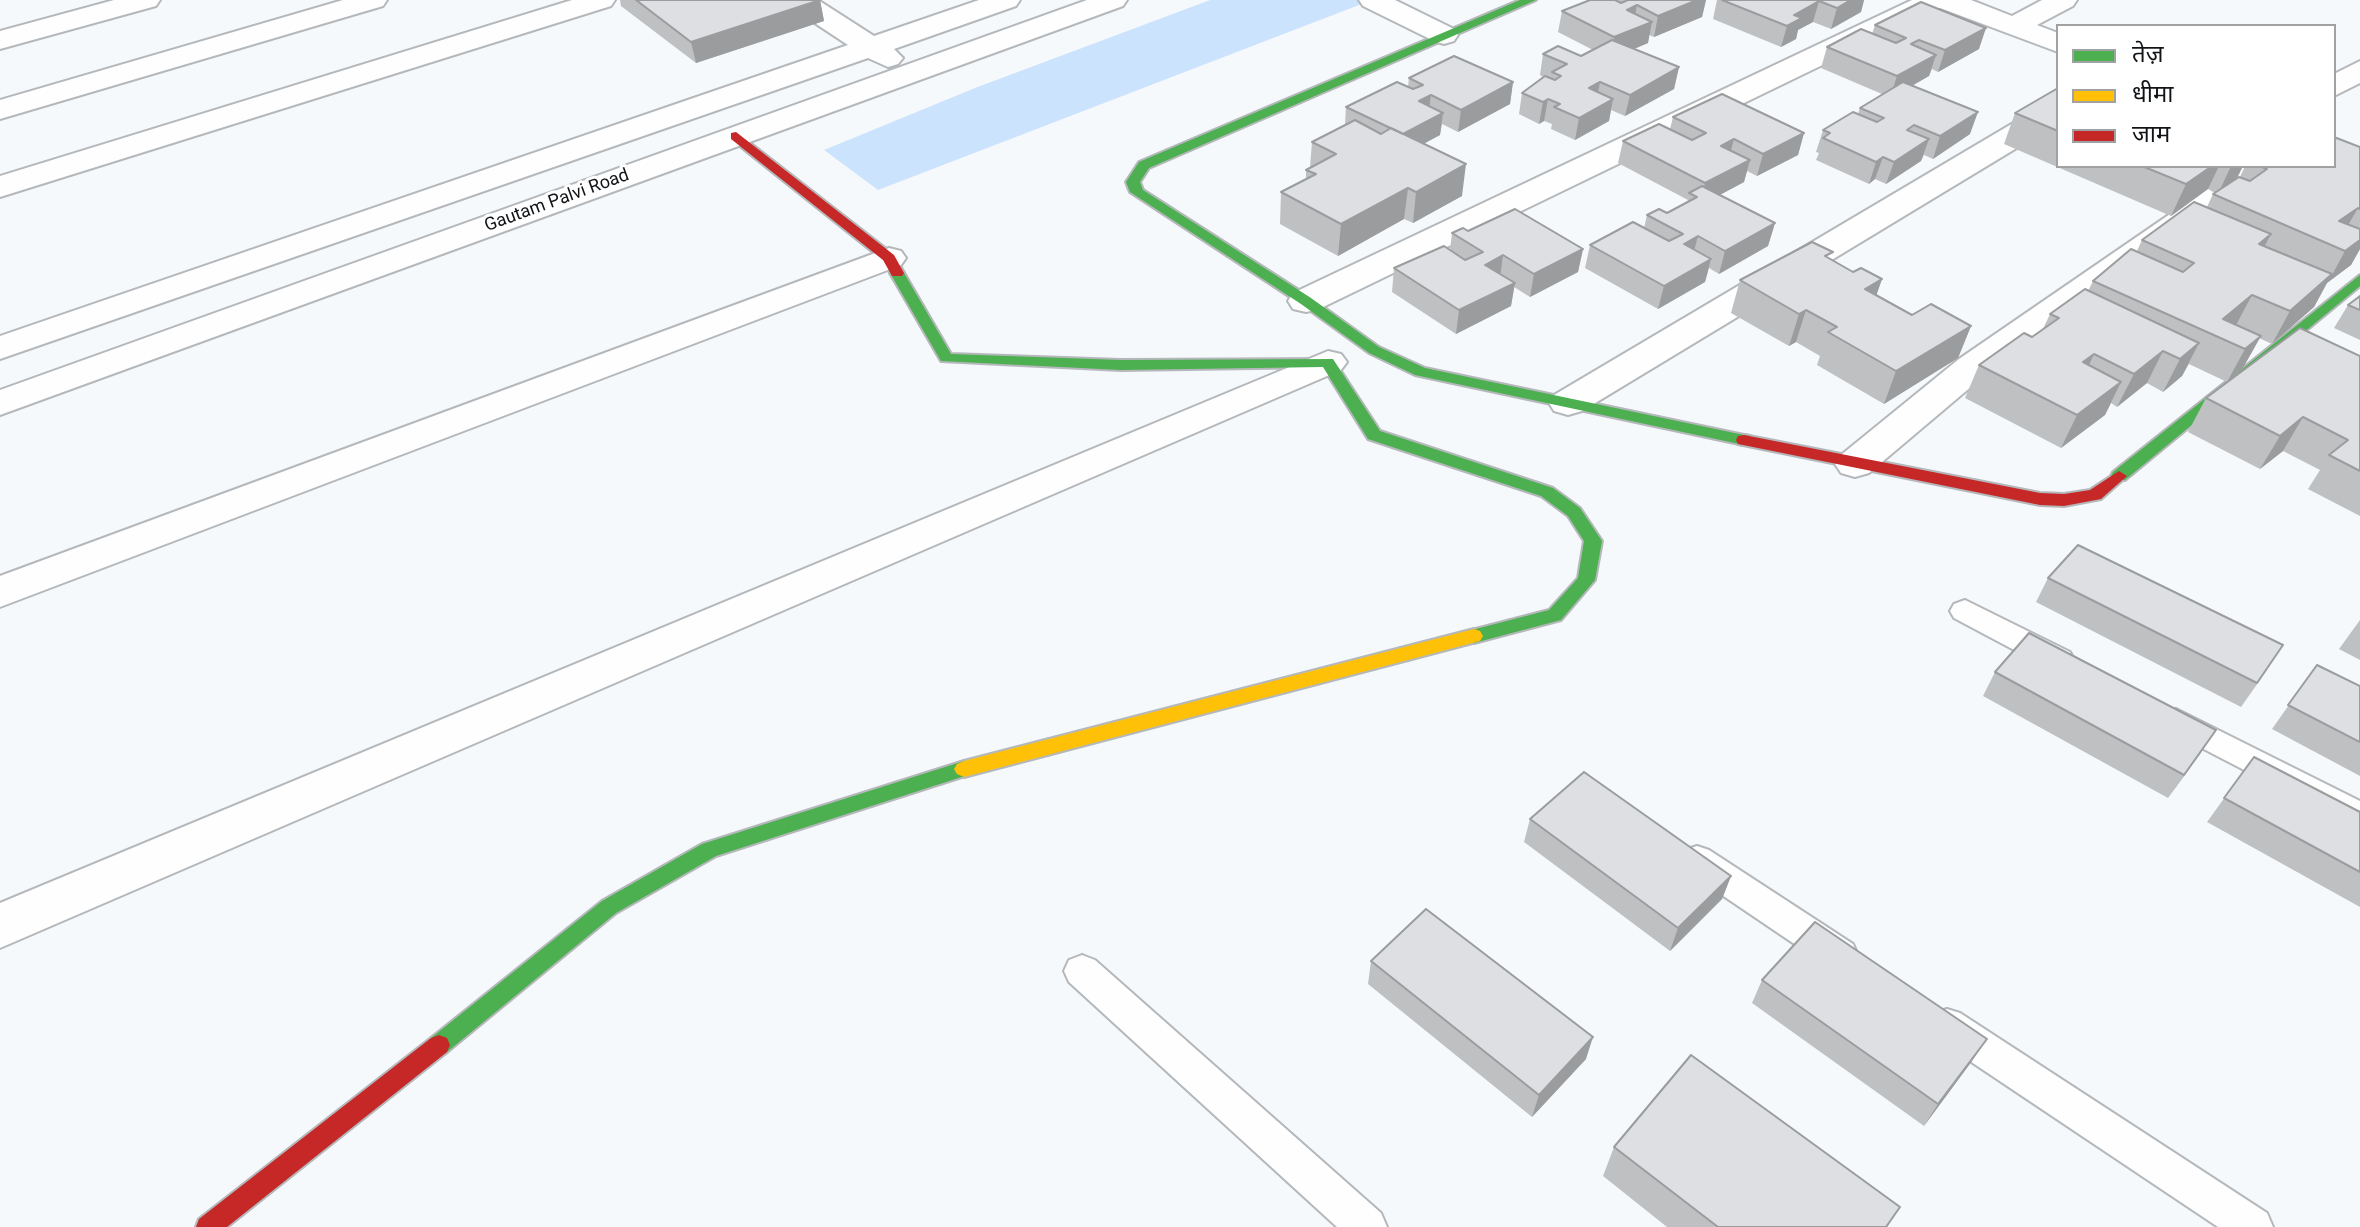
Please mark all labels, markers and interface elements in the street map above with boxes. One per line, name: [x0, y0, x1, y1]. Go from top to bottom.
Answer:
legend: [2056, 24, 2336, 168]
text: तेज़: [2132, 40, 2164, 68]
text: धीमा: [2132, 80, 2174, 108]
text: जाम: [2132, 120, 2170, 148]
street label: Gautam Palvi Road: [482, 165, 632, 237]

